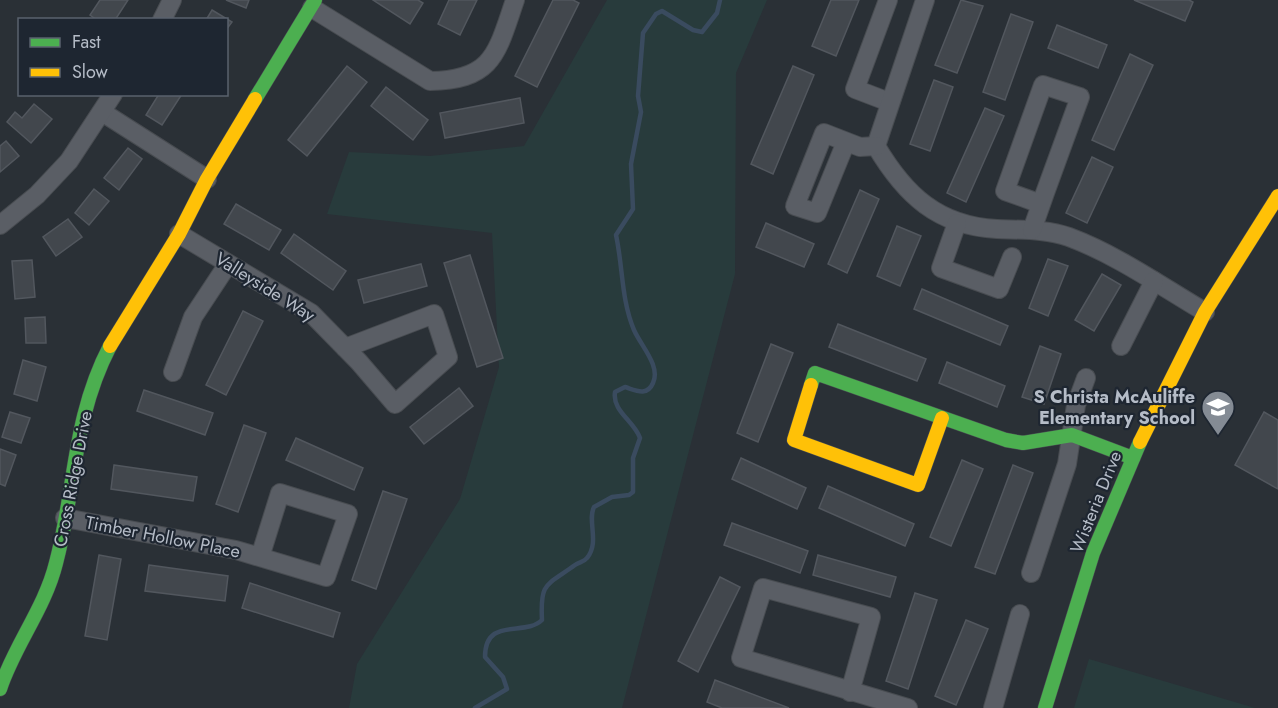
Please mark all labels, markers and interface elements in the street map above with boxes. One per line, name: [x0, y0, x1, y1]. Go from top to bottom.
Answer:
legend: [18, 18, 228, 96]
text: Fast: [72, 29, 101, 55]
text: Slow: [72, 59, 109, 85]
street label: Valleyside Way: [210, 246, 320, 328]
place label: S Christa McAuliffe Elementary School: [1033, 384, 1195, 431]
school or university icon: S Christa McAuliffe Elementary School: [1200, 389, 1236, 436]
street label: Cross Ridge Drive: [47, 409, 99, 549]
street label: Wisteria Drive: [1064, 447, 1128, 557]
street label: Timber Hollow Place: [84, 509, 242, 565]

